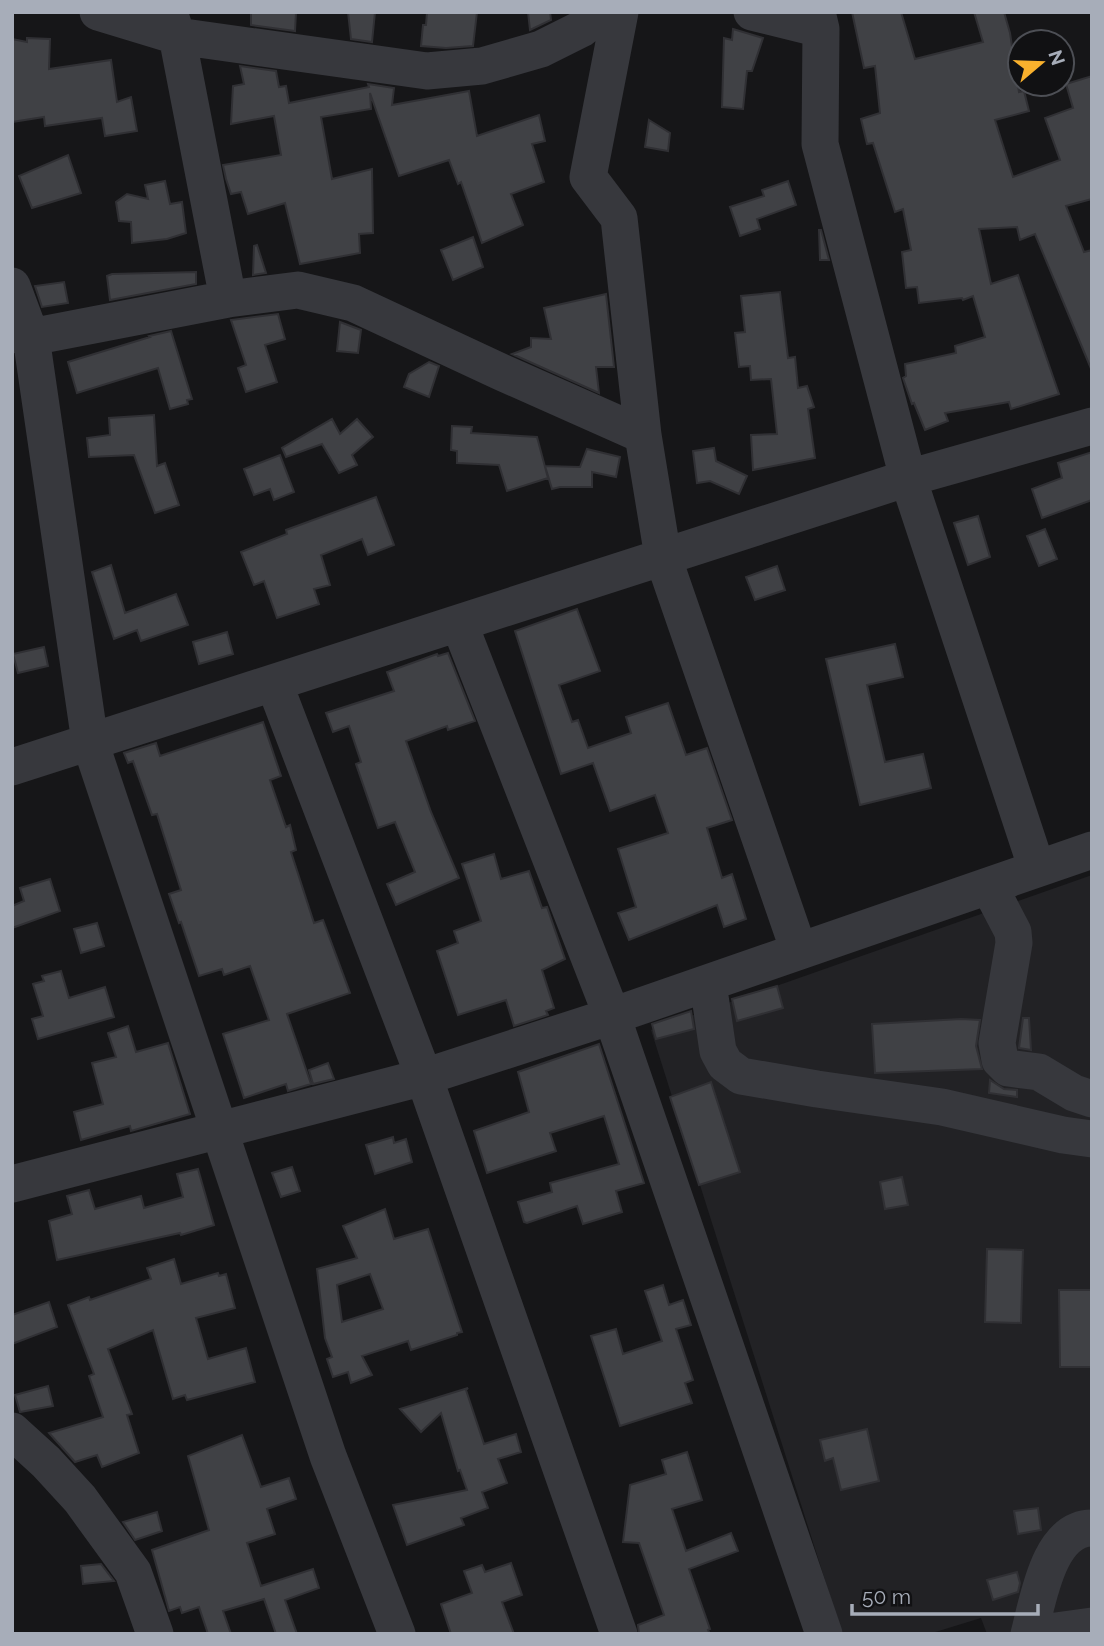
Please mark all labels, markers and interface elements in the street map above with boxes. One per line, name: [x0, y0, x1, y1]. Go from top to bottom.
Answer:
north arrow: [1006, 28, 1076, 98]
text: N: [1044, 47, 1070, 68]
scale bar: [852, 1572, 1038, 1616]
text: 50 m: [862, 1584, 911, 1609]

